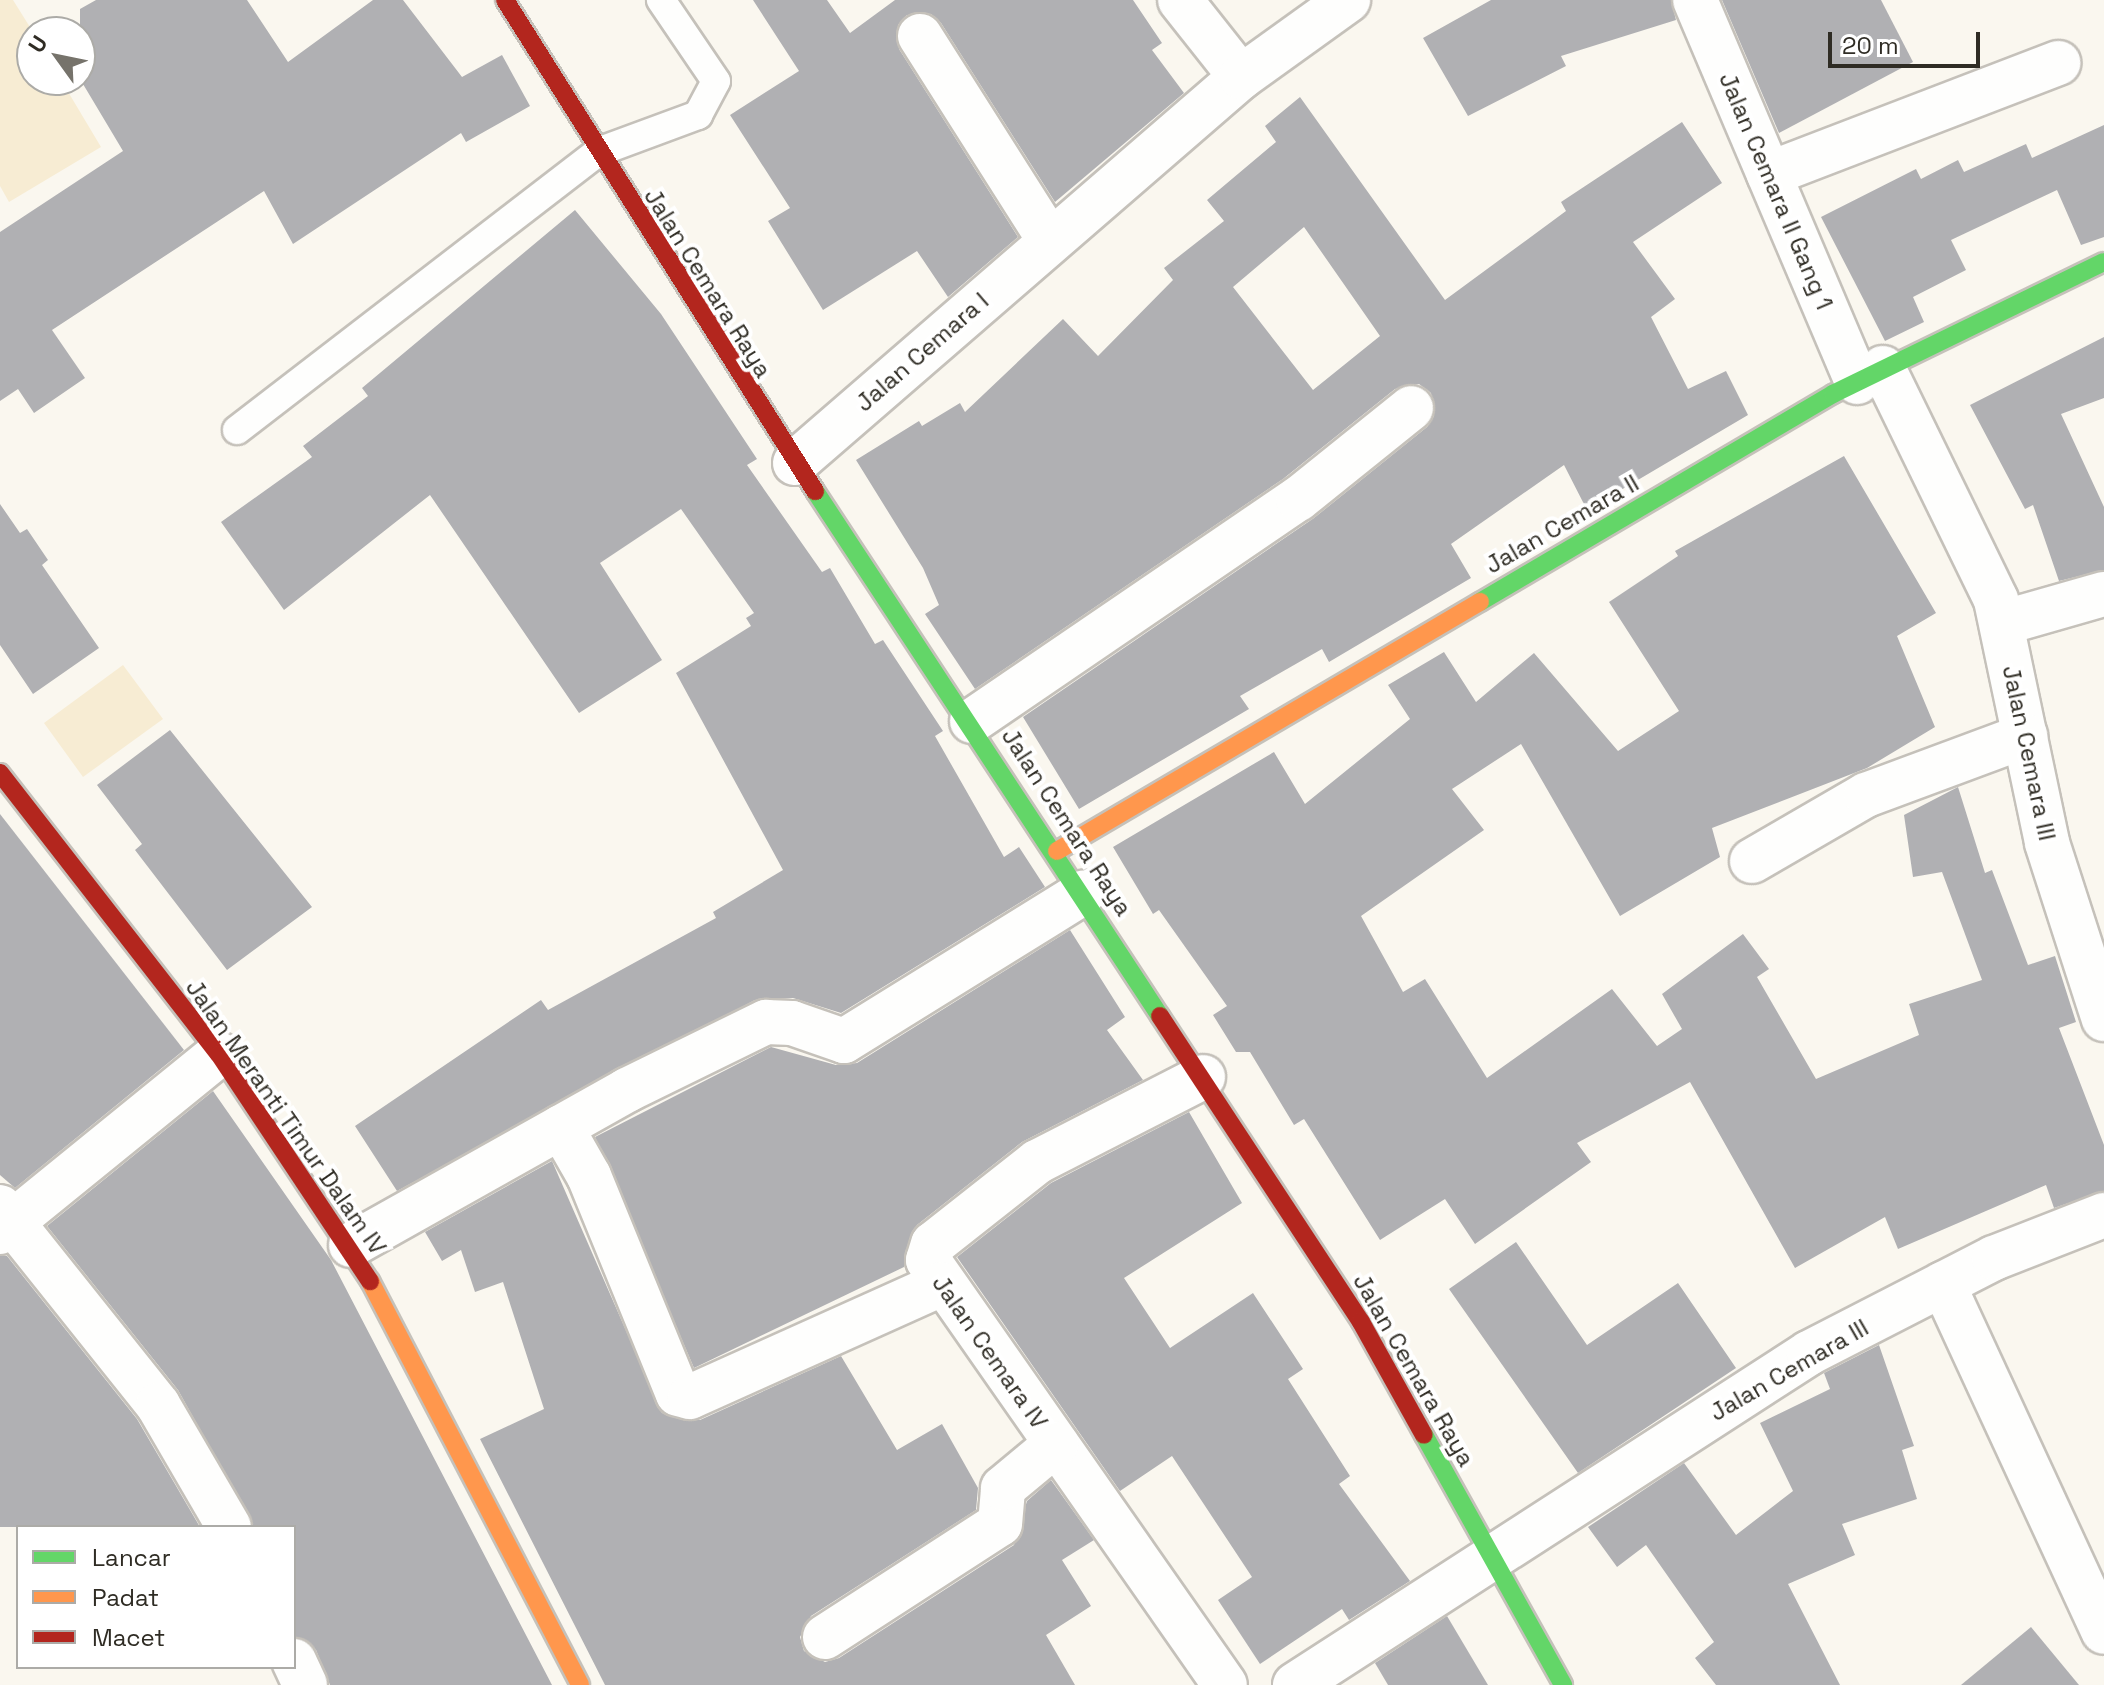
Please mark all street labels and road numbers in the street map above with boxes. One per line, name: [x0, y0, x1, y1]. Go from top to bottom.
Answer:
street label: Jalan Cemara II Gang 1: [1713, 68, 1839, 314]
street label: Jalan Cemara Raya: [638, 183, 778, 383]
street label: Jalan Cemara I: [850, 287, 994, 417]
street label: Jalan Cemara II: [1480, 468, 1644, 580]
street label: Jalan Cemara III: [1996, 663, 2062, 843]
street label: Jalan Cemara Raya: [996, 723, 1138, 921]
street label: Jalan Meranti Timur Dalam IV: [180, 974, 392, 1260]
street label: Jalan Cemara Raya: [1347, 1268, 1481, 1472]
street label: Jalan Cemara IV: [926, 1269, 1054, 1435]
street label: Jalan Cemara III: [1705, 1313, 1873, 1427]

